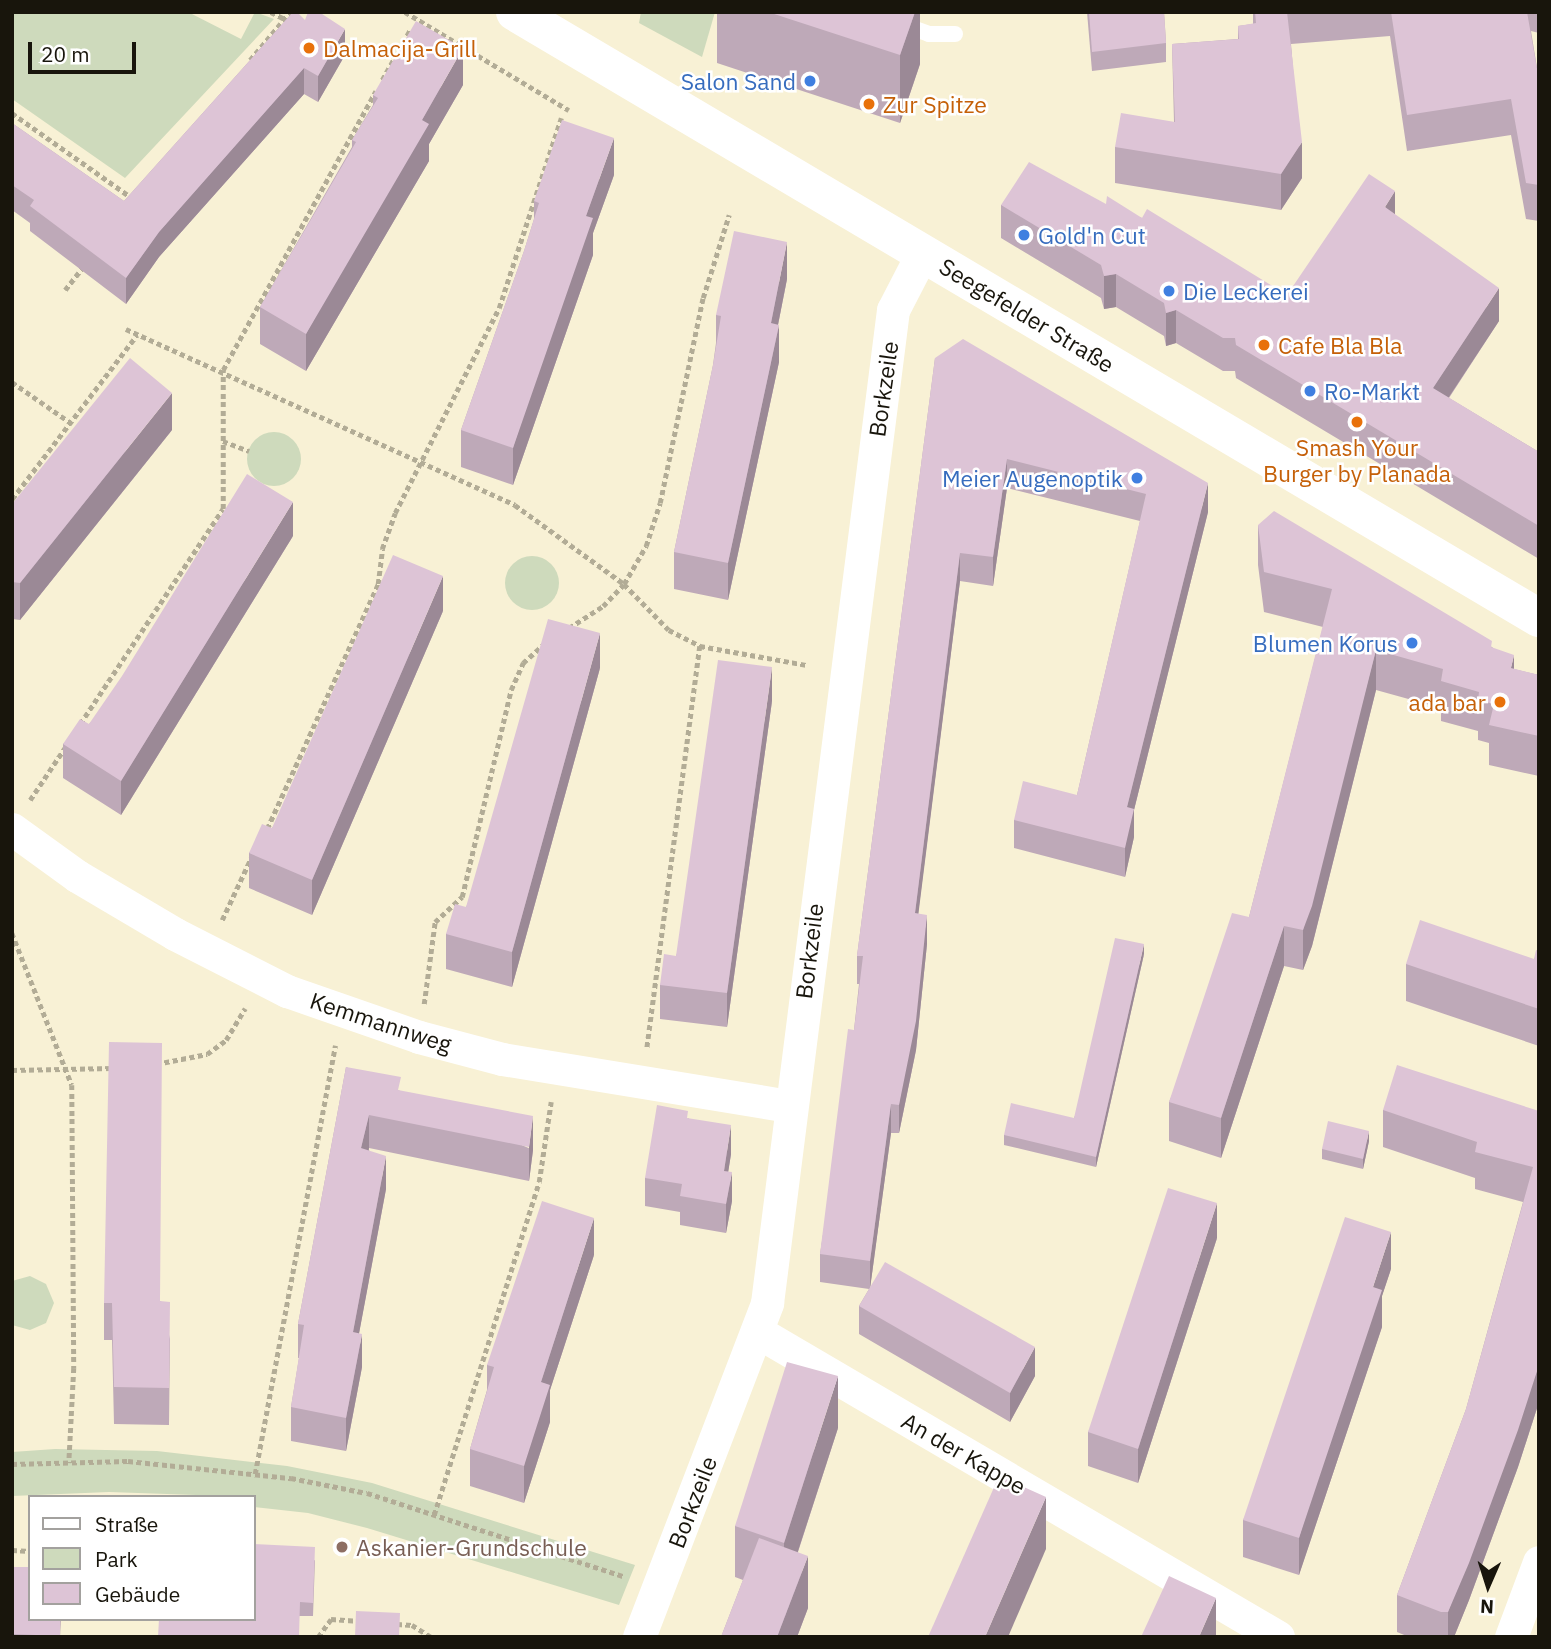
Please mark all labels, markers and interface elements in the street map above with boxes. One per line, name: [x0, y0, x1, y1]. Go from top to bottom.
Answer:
scale bar: [32, 28, 140, 72]
place label: Dalmacija-Grill: [323, 34, 477, 62]
text: 20 m: [41, 40, 90, 68]
marker: Dalmacija-Grill: [301, 40, 317, 56]
place label: Salon Sand: [681, 67, 796, 95]
marker: Salon Sand: [802, 73, 818, 89]
place label: Zur Spitze: [883, 90, 987, 118]
marker: Zur Spitze: [861, 96, 877, 112]
place label: Gold'n Cut: [1038, 221, 1146, 249]
marker: Gold'n Cut: [1016, 227, 1032, 243]
street label: Seegefelder Straße: [935, 252, 1119, 378]
place label: Die Leckerei: [1183, 277, 1309, 305]
marker: Die Leckerei: [1161, 283, 1177, 299]
place label: Cafe Bla Bla: [1278, 331, 1403, 359]
marker: Cafe Bla Bla: [1256, 337, 1272, 353]
street label: Borkzeile: [863, 339, 903, 439]
place label: Ro-Markt: [1324, 377, 1420, 405]
marker: Ro-Markt: [1302, 383, 1318, 399]
marker: Smash Your Burger by Planada: [1349, 414, 1365, 430]
place label: Smash Your Burger by Planada: [1263, 433, 1451, 487]
place label: Meier Augenoptik: [942, 464, 1123, 492]
marker: Meier Augenoptik: [1129, 470, 1145, 486]
place label: Blumen Korus: [1253, 629, 1398, 657]
marker: Blumen Korus: [1404, 635, 1420, 651]
place label: ada bar: [1409, 688, 1486, 716]
marker: ada bar: [1492, 694, 1508, 710]
street label: Borkzeile: [789, 902, 829, 1000]
street label: Kemmannweg: [307, 986, 455, 1058]
street label: An der Kappe: [897, 1406, 1031, 1500]
street label: Borkzeile: [662, 1452, 722, 1552]
legend: [28, 1495, 256, 1621]
text: Straße: [95, 1510, 158, 1538]
place label: Askanier-Grundschule: [356, 1533, 587, 1561]
marker: Askanier-Grundschule: [334, 1539, 350, 1555]
text: Park: [95, 1545, 138, 1573]
north arrow: [1453, 1551, 1523, 1621]
text: Gebäude: [95, 1580, 180, 1608]
text: N: [1479, 1595, 1494, 1619]

